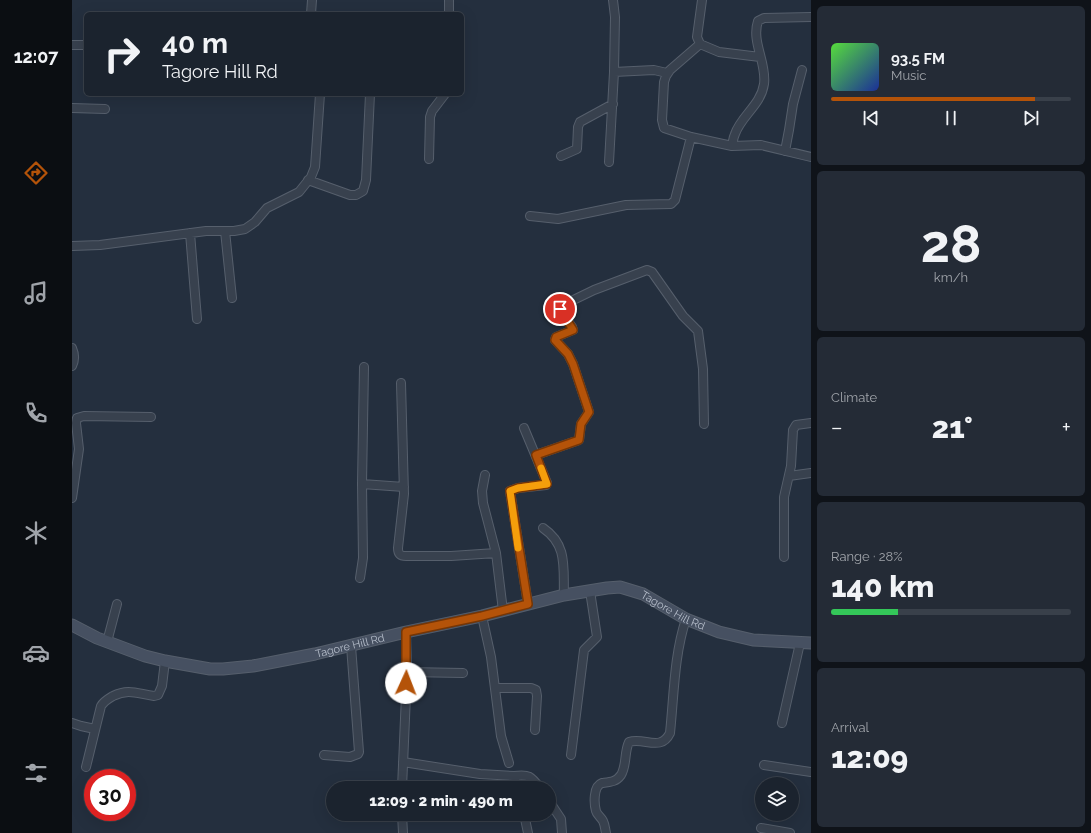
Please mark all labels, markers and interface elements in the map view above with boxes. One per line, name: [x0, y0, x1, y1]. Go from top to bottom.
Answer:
text: 40 m: [162, 27, 228, 60]
icon: right: [96, 28, 148, 80]
text: 12:07: [14, 46, 58, 67]
text: 93.5 FM: [891, 50, 945, 68]
text: Tagore Hill Rd: [162, 61, 278, 82]
text: Music: [891, 68, 926, 83]
icon: previous: [860, 107, 882, 129]
icon: pause: [940, 107, 962, 129]
icon: next: [1020, 107, 1042, 129]
icon: directions: [22, 159, 50, 187]
text: 28: [921, 213, 981, 274]
text: km/h: [934, 270, 968, 285]
icon: music: [22, 279, 50, 307]
pin: [543, 292, 577, 326]
icon: arrive: [549, 298, 571, 320]
text: Climate: [831, 390, 877, 405]
icon: phone: [22, 399, 50, 427]
text: 21°: [932, 410, 973, 445]
text: −: [831, 414, 843, 440]
text: +: [1062, 414, 1071, 440]
icon: climate: [22, 519, 50, 547]
text: Range · 28%: [831, 549, 903, 564]
text: 140 km: [831, 569, 934, 604]
street label: Tagore Hill Rd: [639, 588, 707, 633]
street label: Tagore Hill Rd: [314, 631, 386, 661]
icon: car: [22, 639, 50, 667]
position arrow: [385, 662, 427, 704]
text: Arrival: [831, 720, 869, 735]
text: 12:09: [831, 740, 908, 775]
icon: filters: [22, 759, 50, 787]
speed limit sign: 30: [84, 769, 136, 821]
map controls: [755, 777, 799, 821]
button: layers: [755, 777, 799, 821]
text: 12:09 · 2 min · 490 m: [369, 792, 513, 810]

